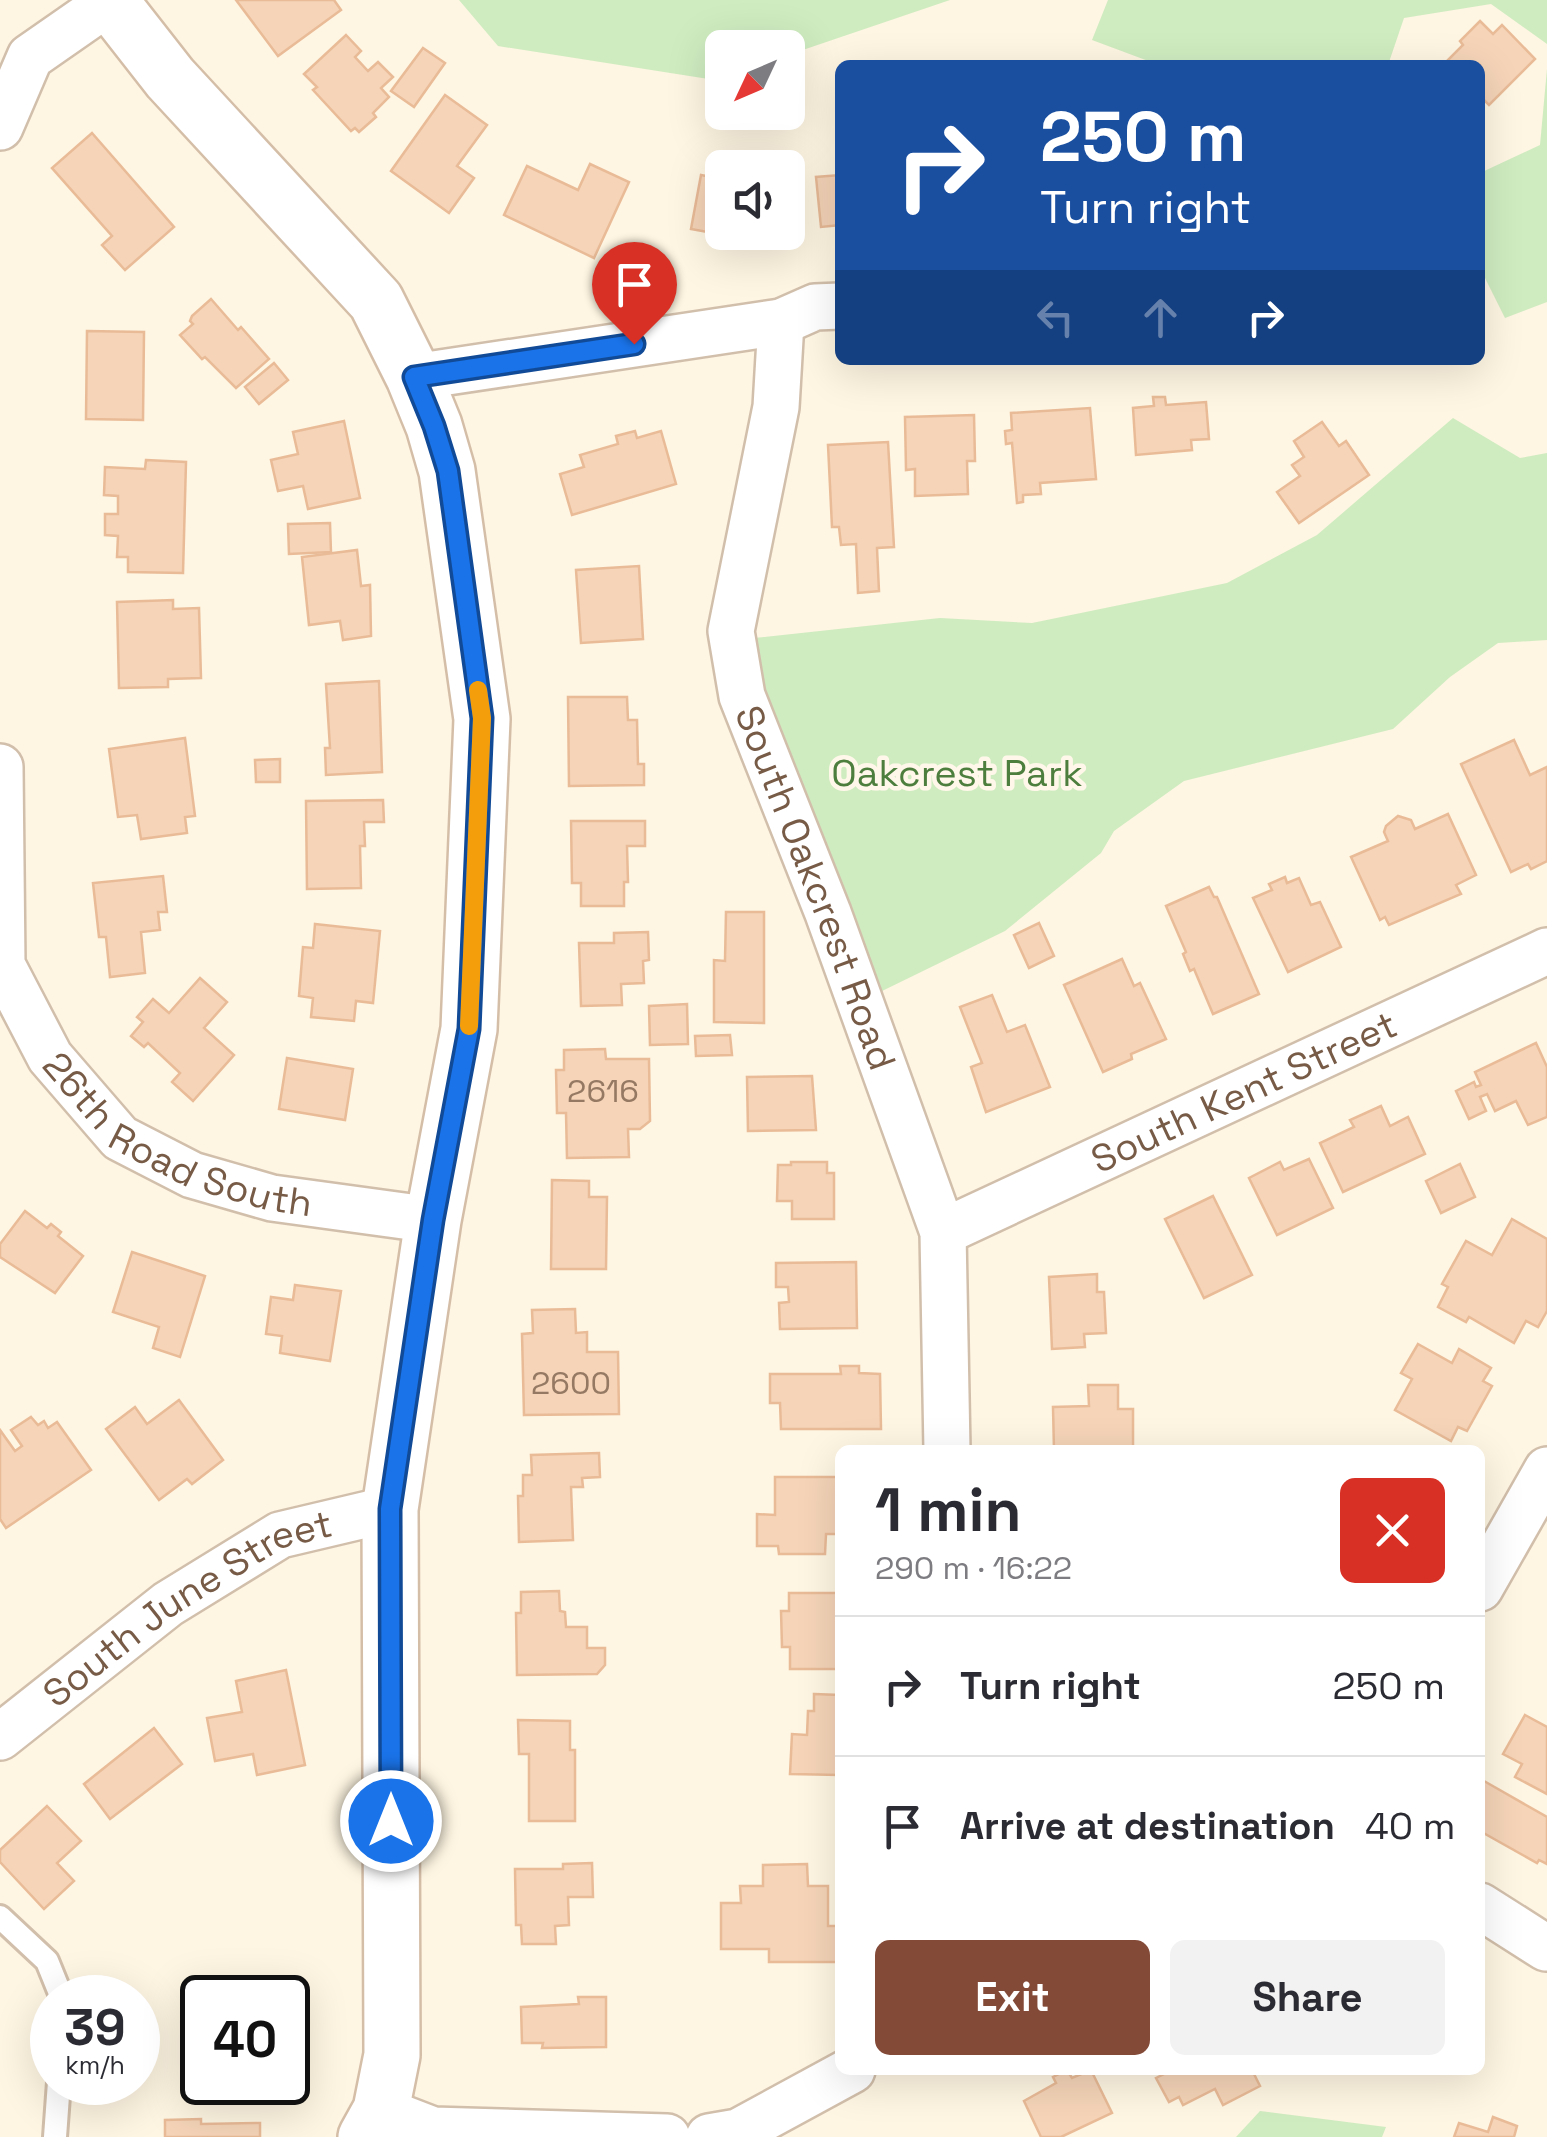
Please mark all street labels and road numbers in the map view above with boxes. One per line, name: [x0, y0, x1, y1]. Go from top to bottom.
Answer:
street label: South Oakcrest Road: [724, 699, 907, 1077]
street label: South Kent Street: [1084, 1000, 1405, 1184]
street label: 26th Road South: [32, 1042, 315, 1227]
street label: South June Street: [33, 1500, 337, 1718]

